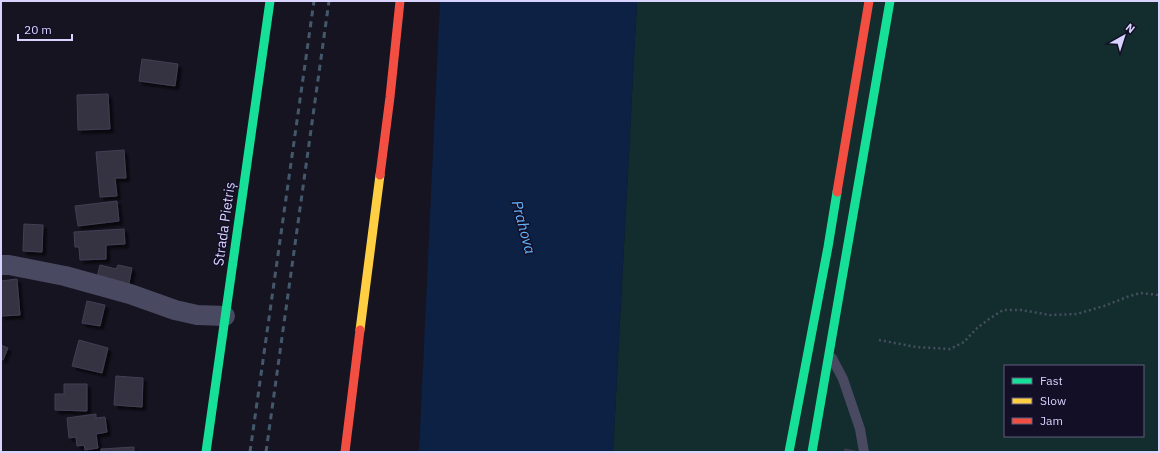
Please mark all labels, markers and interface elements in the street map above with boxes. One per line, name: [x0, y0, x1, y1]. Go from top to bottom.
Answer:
scale bar: [18, 16, 72, 42]
north arrow: [1104, 16, 1144, 56]
text: N: [1123, 20, 1138, 36]
text: 20 m: [24, 22, 52, 37]
street label: Strada Pietriș: [209, 181, 239, 267]
water label: Prahova: [508, 198, 540, 256]
legend: [1004, 365, 1144, 437]
text: Fast: [1040, 373, 1063, 388]
text: Slow: [1040, 393, 1066, 408]
text: Jam: [1040, 413, 1063, 428]

